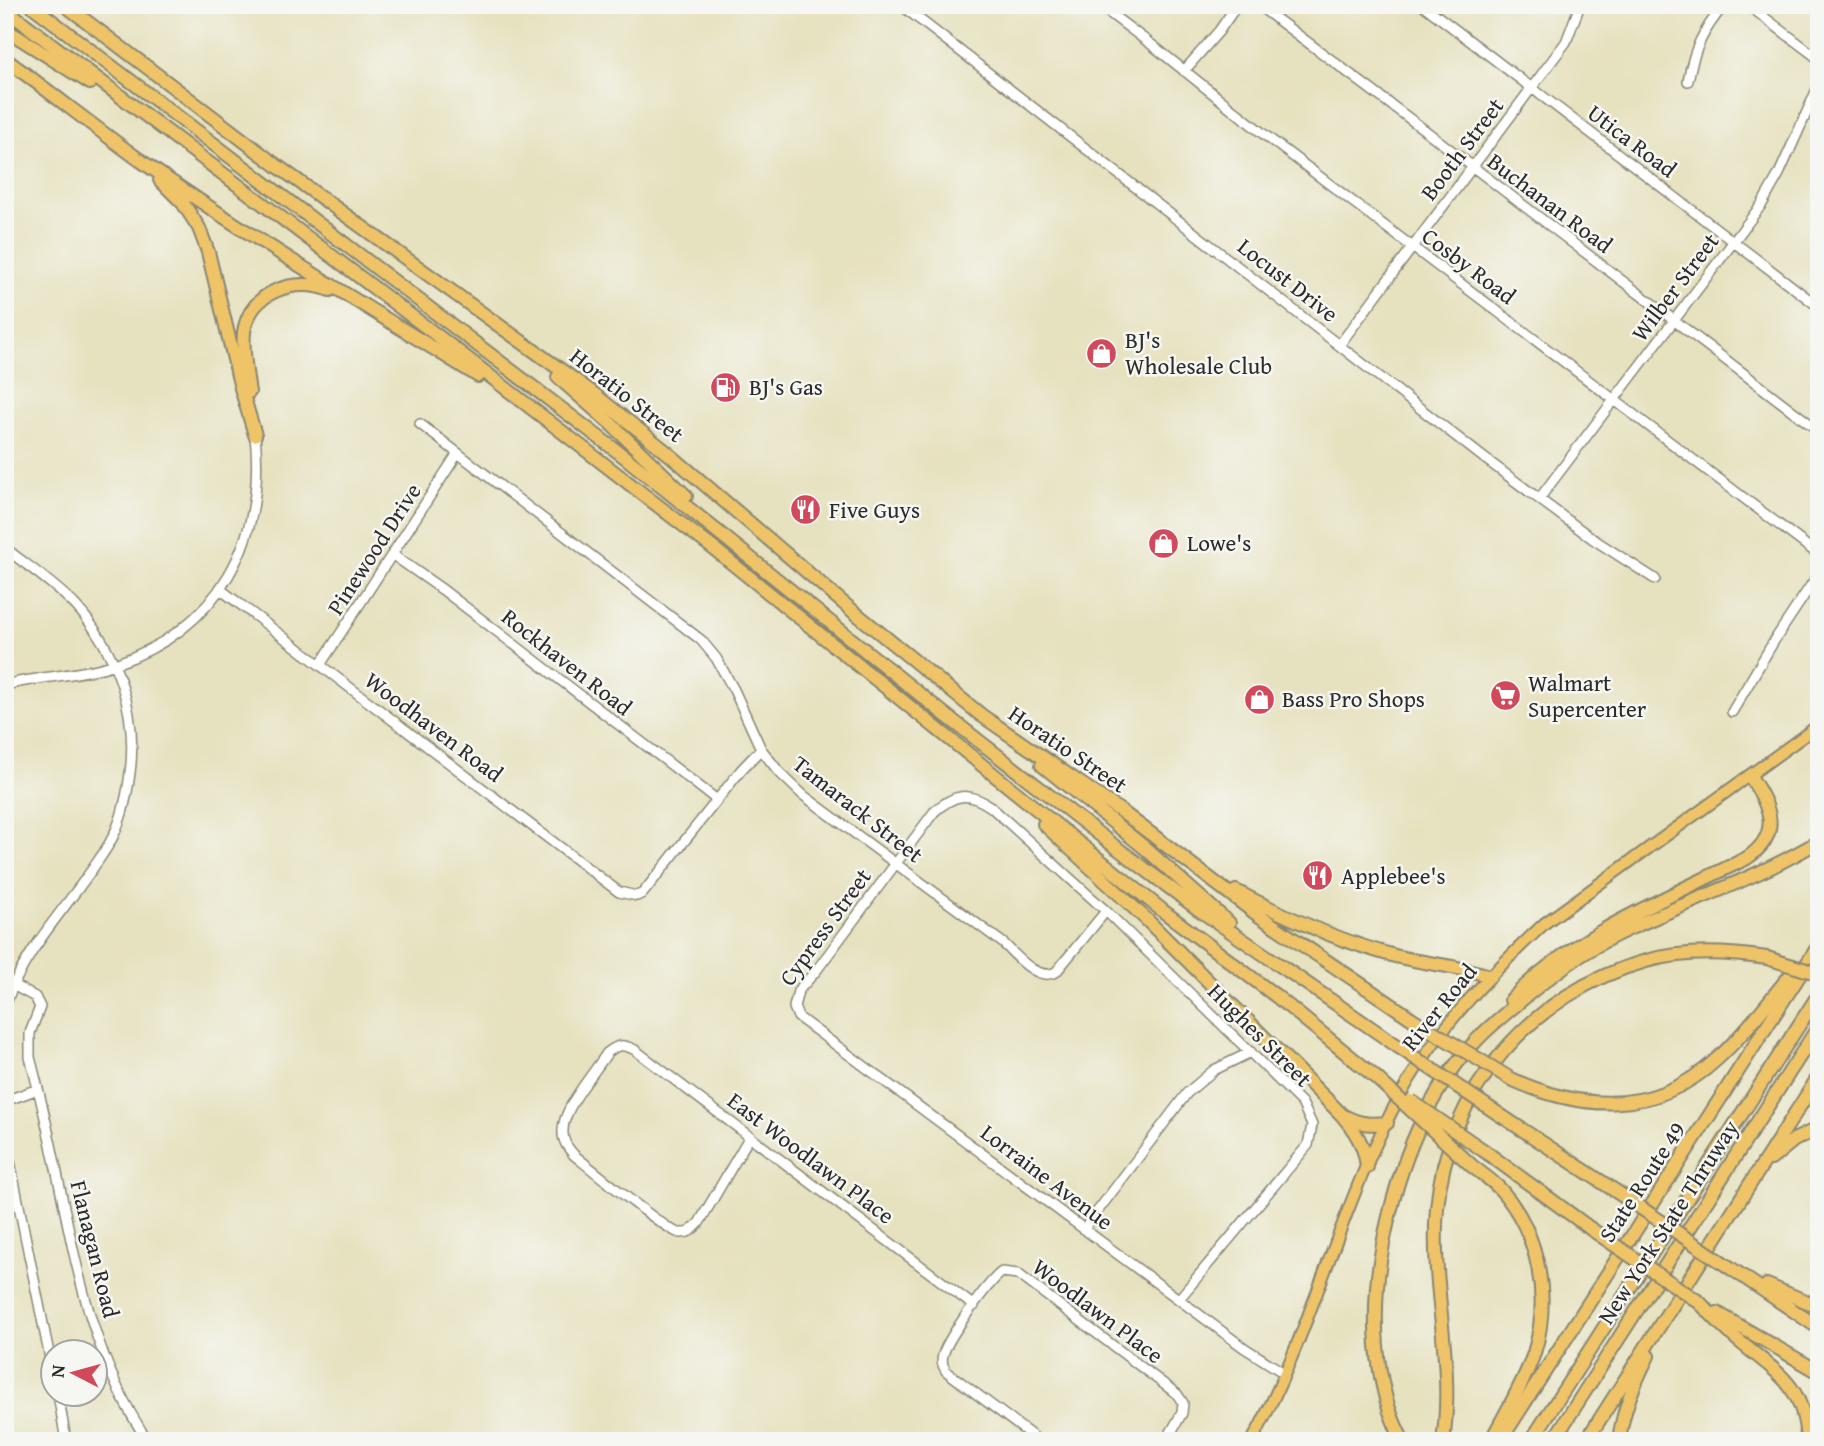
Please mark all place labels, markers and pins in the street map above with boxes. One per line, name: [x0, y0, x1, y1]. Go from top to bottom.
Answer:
place label: BJ's Wholesale Club: [1125, 323, 1272, 382]
shop icon: BJ's Wholesale Club: [1085, 336, 1119, 370]
fuel station icon: BJ's Gas: [709, 370, 743, 404]
place label: BJ's Gas: [749, 370, 823, 403]
restaurant icon: Five Guys: [789, 493, 823, 527]
place label: Five Guys: [829, 493, 920, 526]
shop icon: Lowe's: [1147, 526, 1181, 560]
place label: Lowe's: [1187, 526, 1251, 559]
place label: Walmart Supercenter: [1528, 666, 1647, 725]
supermarket icon: Walmart Supercenter: [1488, 679, 1522, 713]
shop icon: Bass Pro Shops: [1242, 682, 1276, 716]
place label: Bass Pro Shops: [1282, 682, 1425, 715]
restaurant icon: Applebee's: [1301, 859, 1335, 893]
place label: Applebee's: [1341, 859, 1446, 892]

